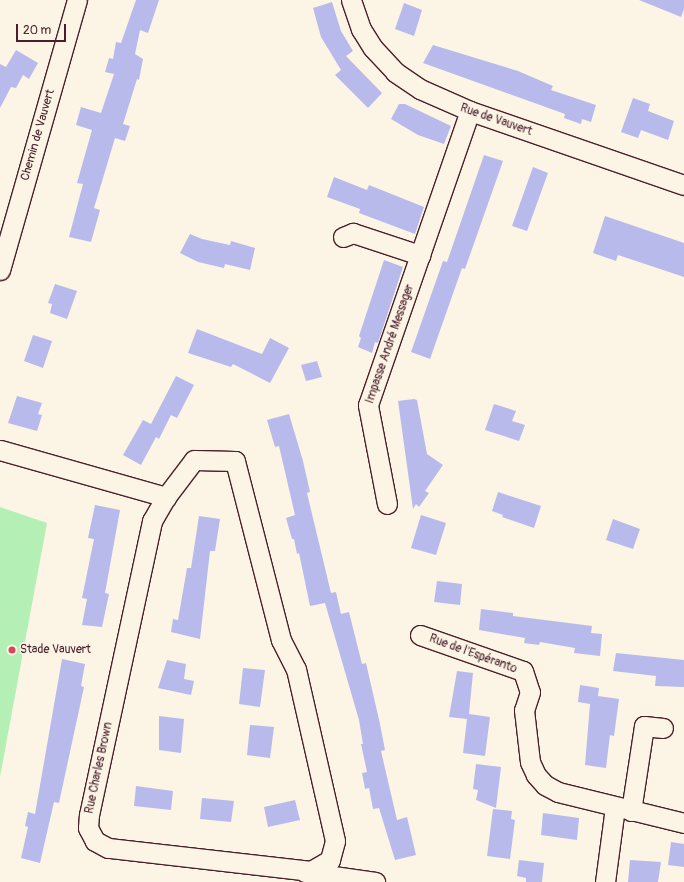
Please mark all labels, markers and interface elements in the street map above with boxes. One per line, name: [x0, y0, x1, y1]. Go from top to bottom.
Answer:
scale bar: [18, 16, 68, 42]
text: 20 m: [23, 23, 51, 38]
street label: Chemin de Vauvert: [18, 88, 58, 182]
street label: Rue de Vauvert: [458, 101, 534, 139]
street label: Impasse André Messager: [363, 282, 417, 406]
street label: Rue de l'Espéranto: [427, 631, 519, 677]
place label: Stade Vauvert: [20, 643, 91, 657]
marker: Stade Vauvert: [7, 645, 17, 655]
street label: Rue Charles Brown: [82, 721, 116, 815]

